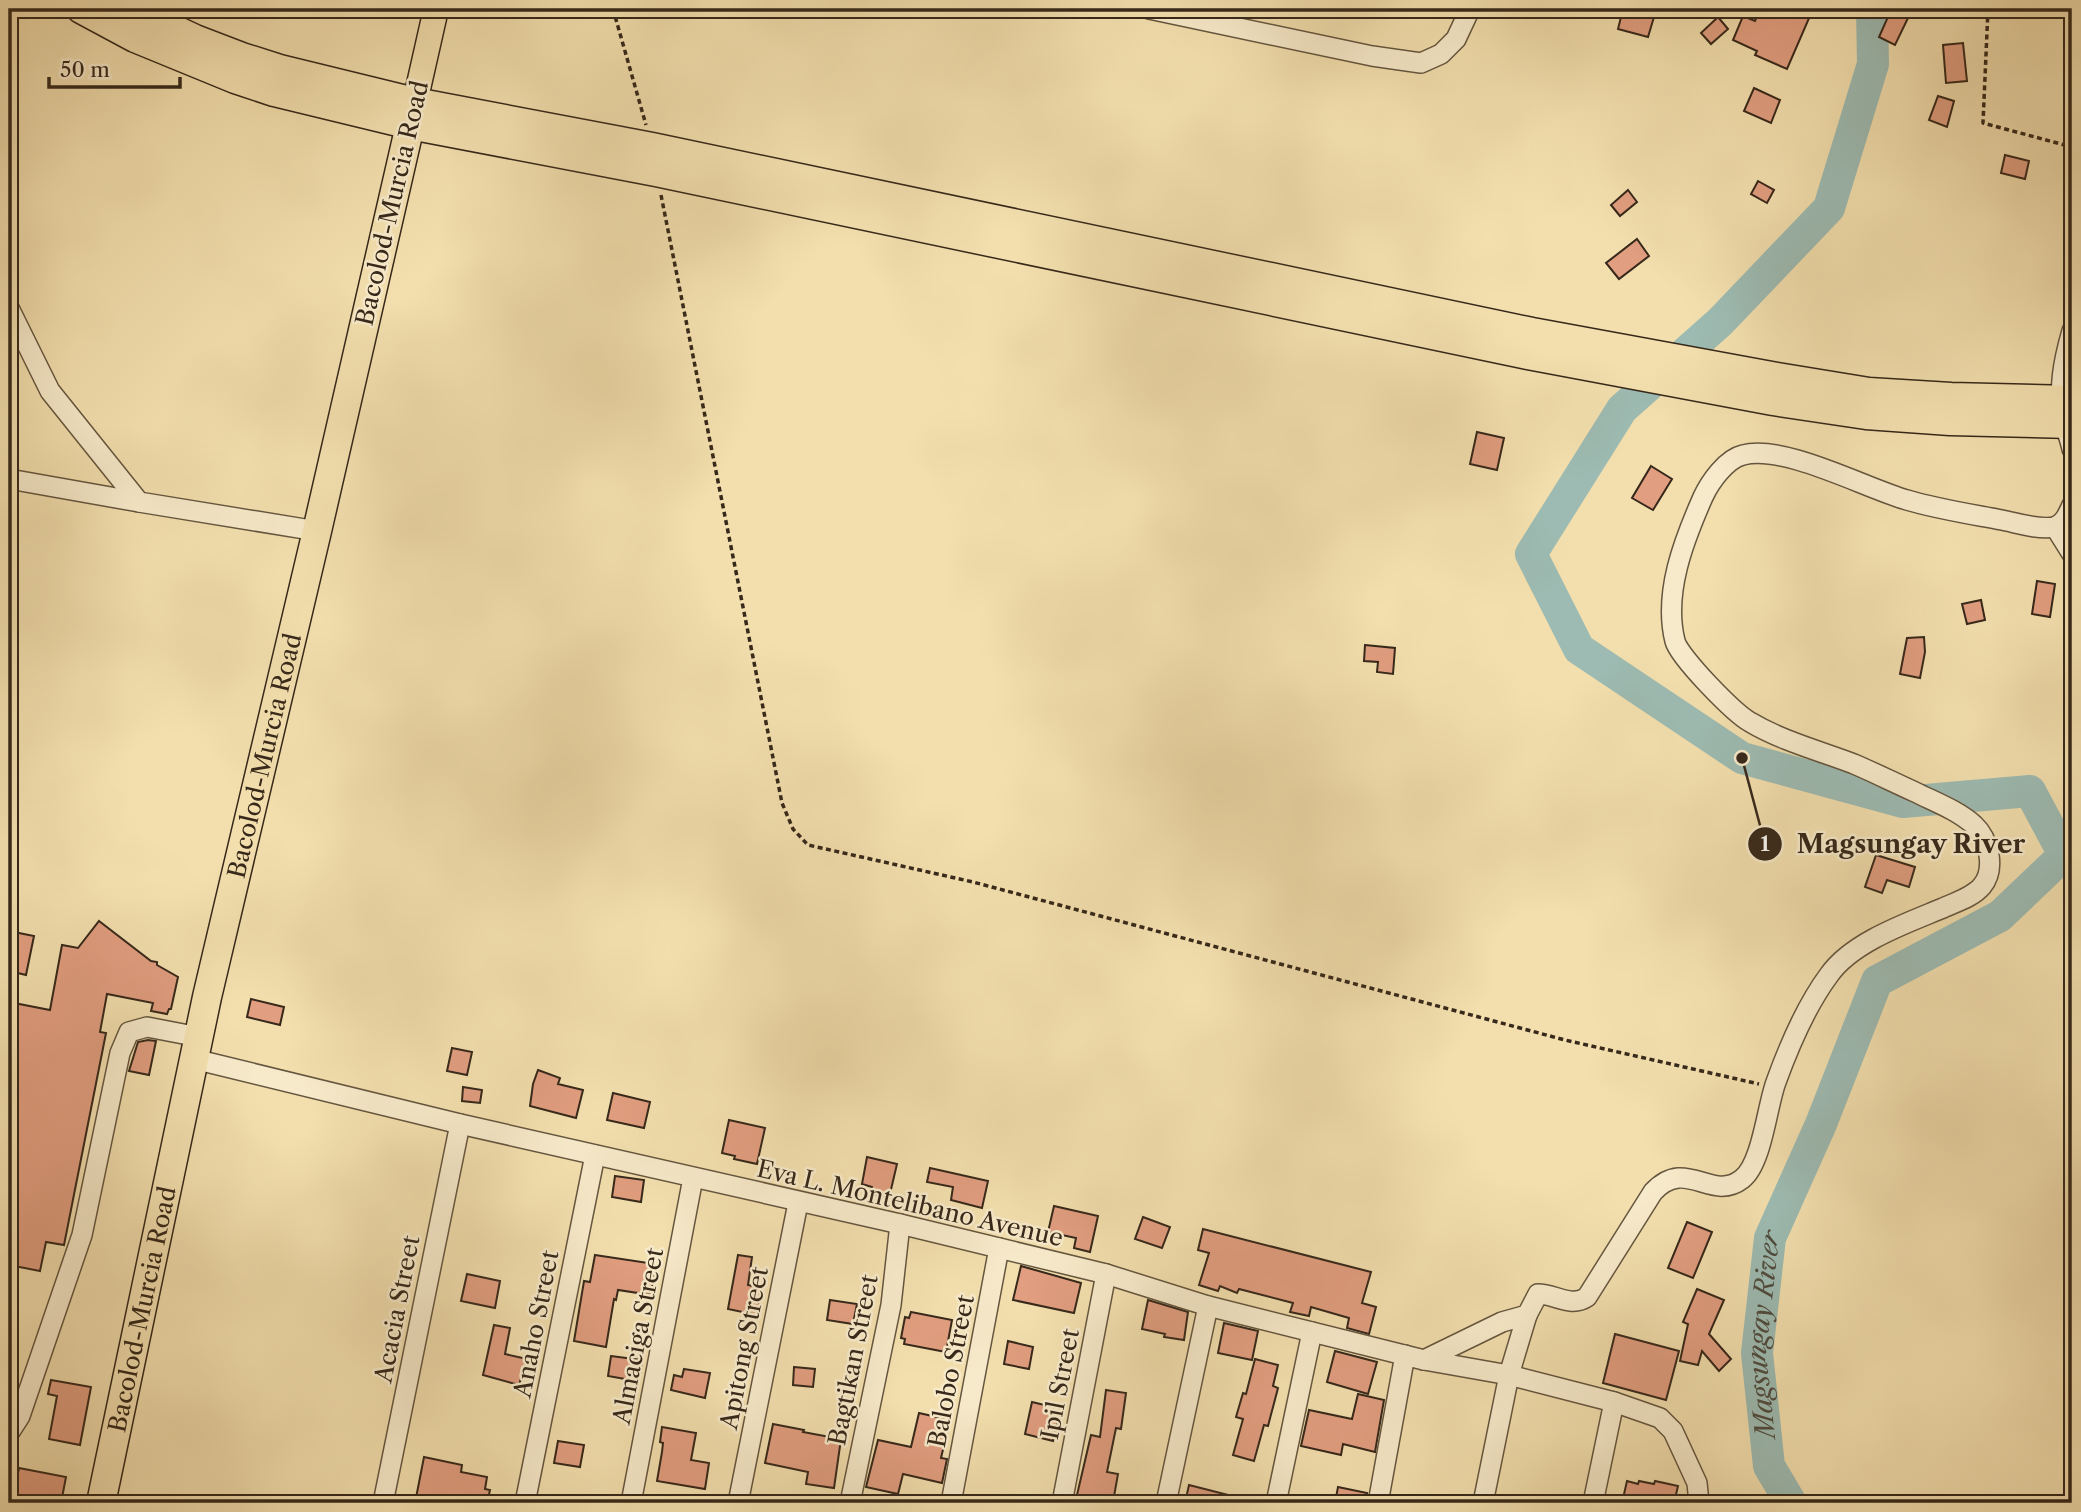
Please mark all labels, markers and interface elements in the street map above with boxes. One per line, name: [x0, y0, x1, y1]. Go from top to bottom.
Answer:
scale bar: [49, 46, 180, 90]
text: 50 m: [60, 57, 110, 82]
street label: Bacolod-Murcia Road: [350, 77, 434, 328]
street label: Bacolod-Murcia Road: [221, 630, 307, 881]
callout: Magsungay River: [1748, 820, 2040, 867]
text: Magsungay River: [1797, 828, 2025, 860]
text: 1: [1760, 831, 1770, 856]
street label: Eva L. Montelibano Avenue: [754, 1154, 1066, 1252]
street label: Bacolod-Murcia Road: [102, 1183, 182, 1435]
water label: Magsungay River: [1740, 1223, 1788, 1443]
street label: Acacia Street: [368, 1232, 426, 1386]
street label: Almaciga Street: [606, 1245, 669, 1428]
street label: Anaho Street: [507, 1247, 565, 1401]
street label: Apitong Street: [714, 1264, 774, 1433]
street label: Bagtikan Street: [822, 1272, 884, 1448]
street label: Balobo Street: [922, 1292, 980, 1450]
street label: Ipil Street: [1035, 1326, 1085, 1442]

